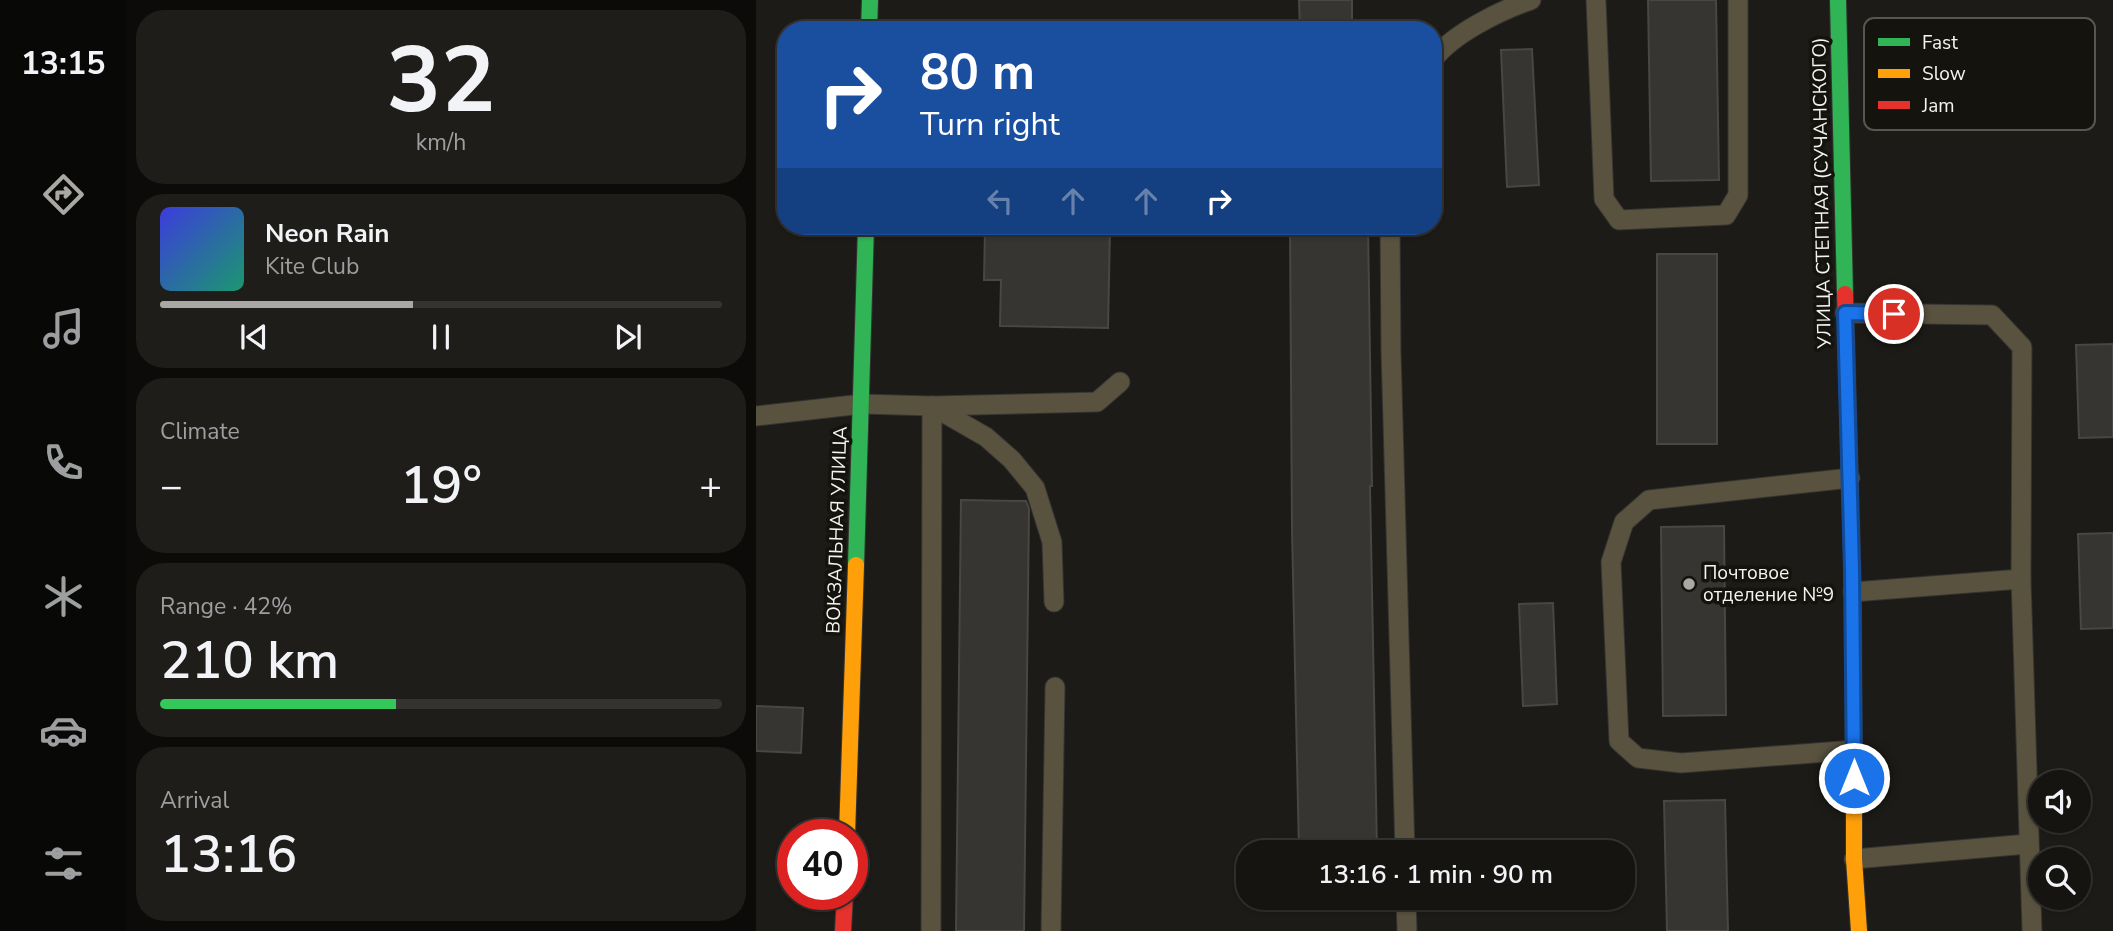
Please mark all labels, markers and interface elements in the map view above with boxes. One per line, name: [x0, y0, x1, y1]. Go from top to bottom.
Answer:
legend: [1864, 18, 2095, 130]
text: 32: [386, 19, 496, 143]
text: Fast: [1922, 30, 1958, 56]
street label: УЛИЦА СТЕПНАЯ (СУЧАНСКОГО): [1806, 37, 1838, 350]
text: 80 m: [920, 39, 1035, 106]
text: 13:15: [21, 42, 105, 85]
icon: right: [805, 49, 896, 140]
text: Slow: [1922, 61, 1966, 87]
text: Jam: [1921, 93, 1955, 119]
text: Turn right: [920, 103, 1060, 146]
text: km/h: [416, 127, 466, 158]
icon: directions: [39, 170, 88, 219]
icon: left: [981, 182, 1019, 220]
icon: ahead: [1054, 182, 1092, 220]
icon: ahead: [1127, 182, 1165, 220]
icon: right: [1200, 182, 1238, 220]
text: Neon Rain: [265, 216, 390, 251]
text: Kite Club: [265, 251, 359, 282]
pin: [1864, 284, 1924, 344]
icon: arrive: [1875, 295, 1913, 333]
icon: music: [39, 304, 88, 353]
icon: previous: [235, 318, 273, 356]
icon: pause: [422, 318, 460, 356]
icon: next: [609, 318, 647, 356]
text: Climate: [160, 416, 240, 447]
street label: ВОКЗАЛЬНАЯ УЛИЦА: [820, 426, 854, 634]
icon: phone: [39, 438, 88, 487]
text: 19°: [400, 450, 482, 521]
text: −: [160, 461, 183, 512]
text: +: [699, 461, 722, 512]
place label: Почтовое отделение №9: [1703, 560, 1834, 608]
icon: climate: [39, 572, 88, 621]
marker: Почтовое отделение №9: [1681, 576, 1697, 592]
text: Range · 42%: [160, 591, 292, 622]
text: 210 km: [160, 625, 339, 696]
icon: car: [39, 706, 88, 755]
position arrow: [1817, 741, 1891, 815]
map controls: [2028, 770, 2091, 910]
button: sound: [2028, 770, 2091, 833]
text: Arrival: [160, 785, 229, 816]
text: 13:16: [160, 819, 297, 890]
speed limit sign: 40: [777, 819, 868, 910]
icon: filters: [39, 839, 88, 888]
button: search: [2028, 847, 2091, 910]
text: 13:16 · 1 min · 90 m: [1318, 857, 1553, 892]

